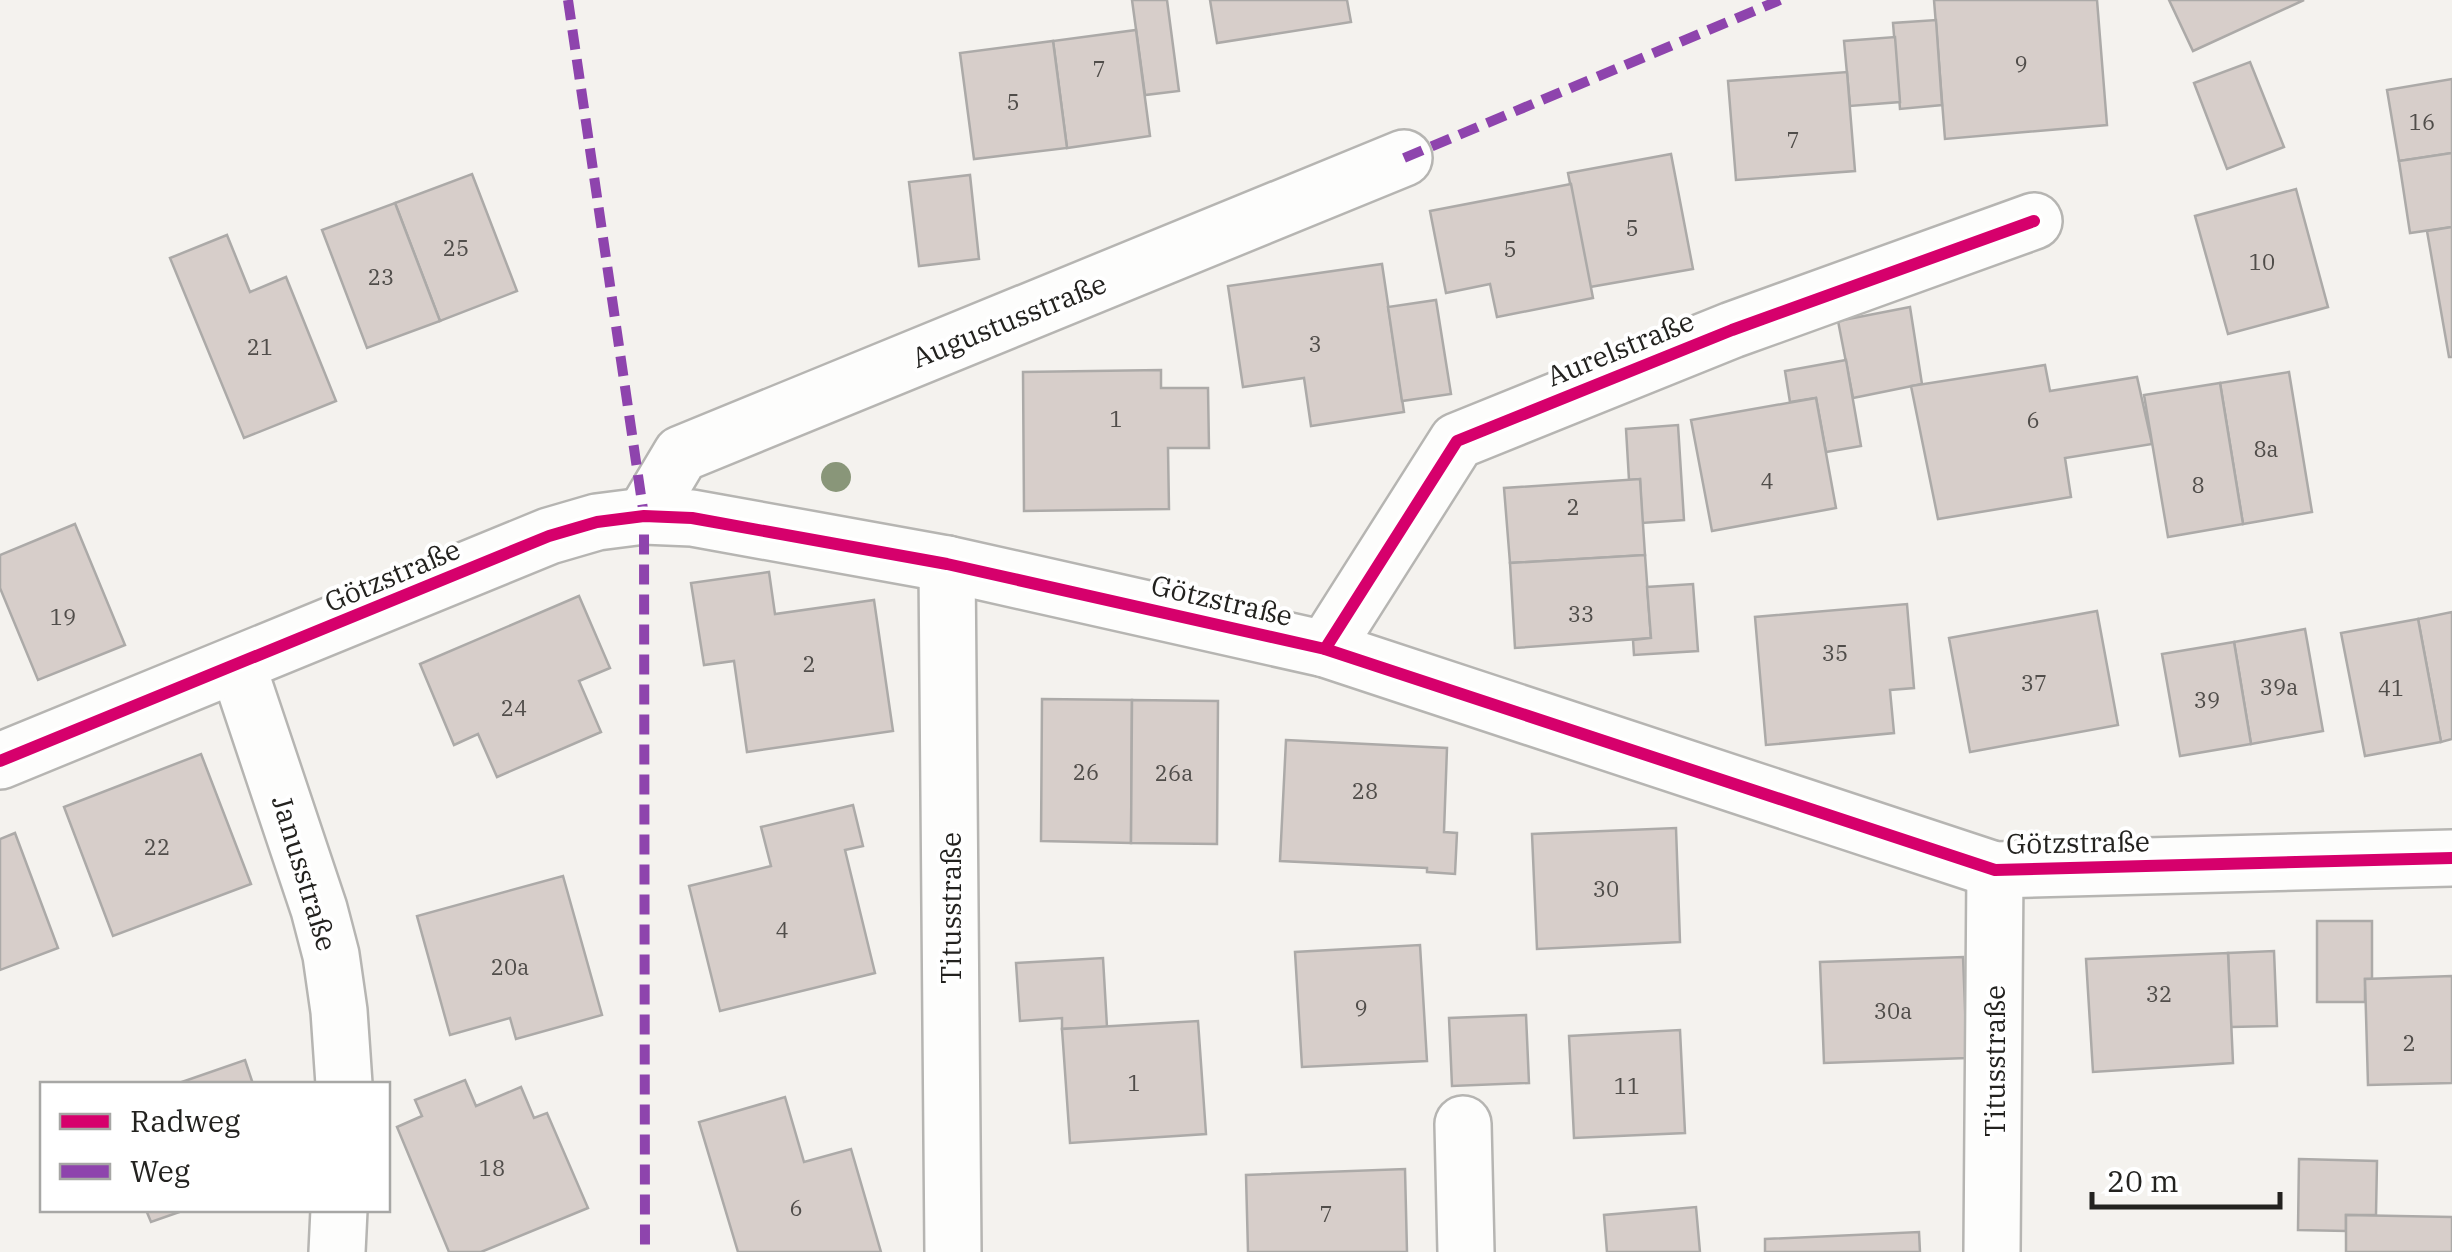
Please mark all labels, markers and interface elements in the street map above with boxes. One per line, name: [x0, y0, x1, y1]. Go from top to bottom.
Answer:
house number: 9: [2014, 49, 2028, 78]
house number: 7: [1092, 54, 1106, 83]
house number: 5: [1006, 87, 1020, 116]
house number: 16: [2409, 107, 2435, 136]
house number: 7: [1786, 125, 1800, 154]
house number: 5: [1625, 213, 1639, 242]
house number: 25: [443, 233, 469, 262]
house number: 5: [1503, 234, 1517, 263]
house number: 10: [2249, 247, 2275, 276]
house number: 23: [368, 262, 394, 291]
street label: Augustusstraße: [906, 264, 1112, 376]
street label: Aurelstraße: [1541, 302, 1699, 394]
house number: 3: [1308, 329, 1322, 358]
house number: 21: [247, 332, 273, 361]
house number: 1: [1109, 404, 1123, 433]
house number: 6: [2026, 405, 2040, 434]
house number: 8a: [2253, 434, 2279, 463]
house number: 4: [1760, 466, 1774, 495]
house number: 8: [2191, 470, 2205, 499]
house number: 2: [1566, 492, 1580, 521]
street label: Götzstraße: [319, 530, 465, 620]
street label: Götzstraße: [1148, 566, 1296, 634]
house number: 33: [1568, 599, 1594, 628]
house number: 19: [50, 602, 76, 631]
house number: 35: [1822, 638, 1848, 667]
house number: 2: [802, 649, 816, 678]
house number: 37: [2021, 668, 2047, 697]
house number: 39a: [2260, 672, 2298, 701]
house number: 41: [2378, 673, 2404, 702]
house number: 39: [2194, 685, 2220, 714]
house number: 24: [501, 693, 527, 722]
house number: 26: [1073, 757, 1099, 786]
house number: 26a: [1155, 758, 1193, 787]
house number: 28: [1352, 776, 1378, 805]
street label: Janusstraße: [264, 791, 346, 955]
street label: Götzstraße: [2006, 822, 2150, 862]
house number: 22: [144, 832, 170, 861]
street label: Titusstraße: [932, 832, 969, 984]
house number: 30: [1593, 874, 1619, 903]
house number: 4: [775, 915, 789, 944]
house number: 20a: [491, 952, 529, 981]
house number: 32: [2146, 979, 2172, 1008]
street label: Titusstraße: [1976, 985, 2013, 1137]
house number: 9: [1354, 993, 1368, 1022]
house number: 30a: [1874, 996, 1912, 1025]
house number: 2: [2402, 1028, 2416, 1057]
house number: 1: [1127, 1068, 1141, 1097]
house number: 11: [1614, 1071, 1640, 1100]
legend: [40, 1082, 390, 1212]
text: Radweg: [130, 1101, 240, 1140]
scale bar: [2092, 1147, 2280, 1209]
text: Weg: [130, 1151, 190, 1190]
house number: 18: [479, 1153, 505, 1182]
text: 20 m: [2107, 1161, 2179, 1200]
house number: 6: [789, 1193, 803, 1222]
house number: 7: [1319, 1199, 1333, 1228]

